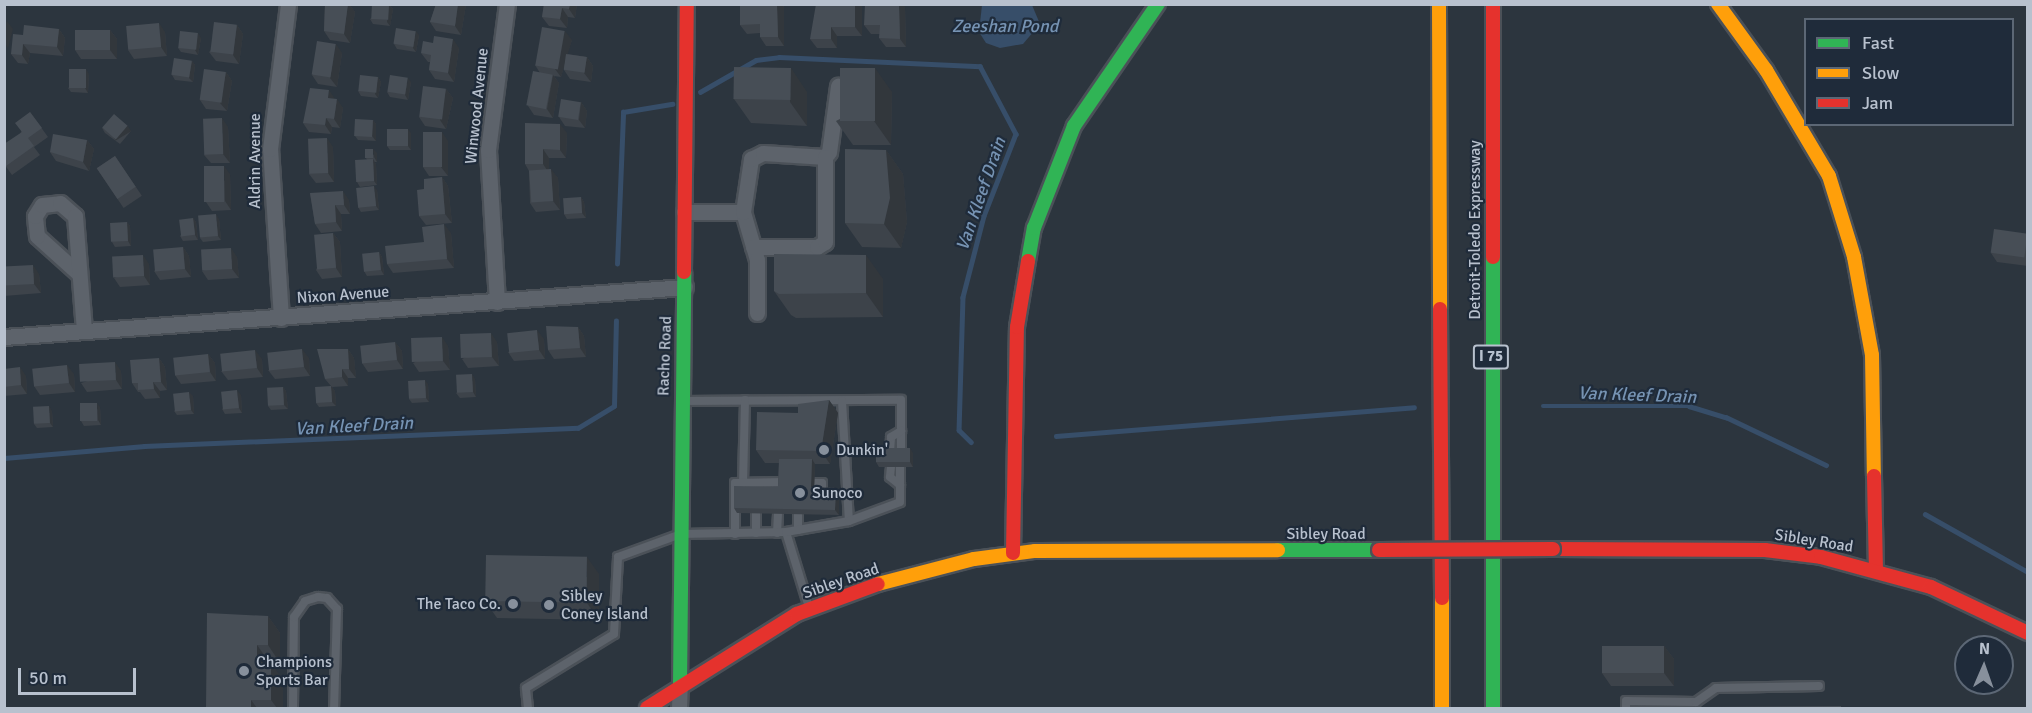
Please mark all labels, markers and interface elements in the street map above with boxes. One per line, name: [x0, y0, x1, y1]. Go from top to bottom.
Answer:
water label: Zeeshan Pond: [952, 15, 1058, 37]
legend: [1804, 18, 2014, 126]
text: Fast: [1862, 32, 1894, 54]
street label: Winwood Avenue: [461, 47, 493, 165]
text: Slow: [1862, 62, 1899, 84]
text: Jam: [1862, 92, 1893, 114]
street label: Aldrin Avenue: [245, 113, 265, 209]
water label: Van Kleef Drain: [952, 135, 1010, 253]
street label: Detroit-Toledo Expressway: [1465, 140, 1485, 320]
street label: Nixon Avenue: [296, 282, 390, 308]
street label: Racho Road: [654, 316, 676, 396]
road number: I 75: [1472, 345, 1510, 369]
water label: Van Kleef Drain: [1577, 382, 1697, 408]
water label: Van Kleef Drain: [294, 412, 414, 440]
place label: Dunkin': [836, 440, 888, 460]
marker: Dunkin': [817, 443, 831, 457]
place label: Sunoco: [812, 483, 862, 503]
marker: Sunoco: [793, 486, 807, 500]
street label: Sibley Road: [1286, 524, 1366, 544]
street label: Sibley Road: [1773, 525, 1855, 557]
street label: Sibley Road: [800, 559, 882, 603]
place label: Sibley Coney Island: [561, 586, 648, 624]
place label: The Taco Co.: [417, 594, 501, 614]
marker: The Taco Co.: [506, 597, 520, 611]
marker: Sibley Coney Island: [542, 598, 556, 612]
north arrow: [1954, 635, 2014, 695]
text: N: [1979, 639, 1990, 659]
place label: Champions Sports Bar: [256, 652, 332, 690]
scale bar: [21, 656, 140, 694]
marker: Champions Sports Bar: [237, 664, 251, 678]
text: 50 m: [29, 667, 67, 689]

